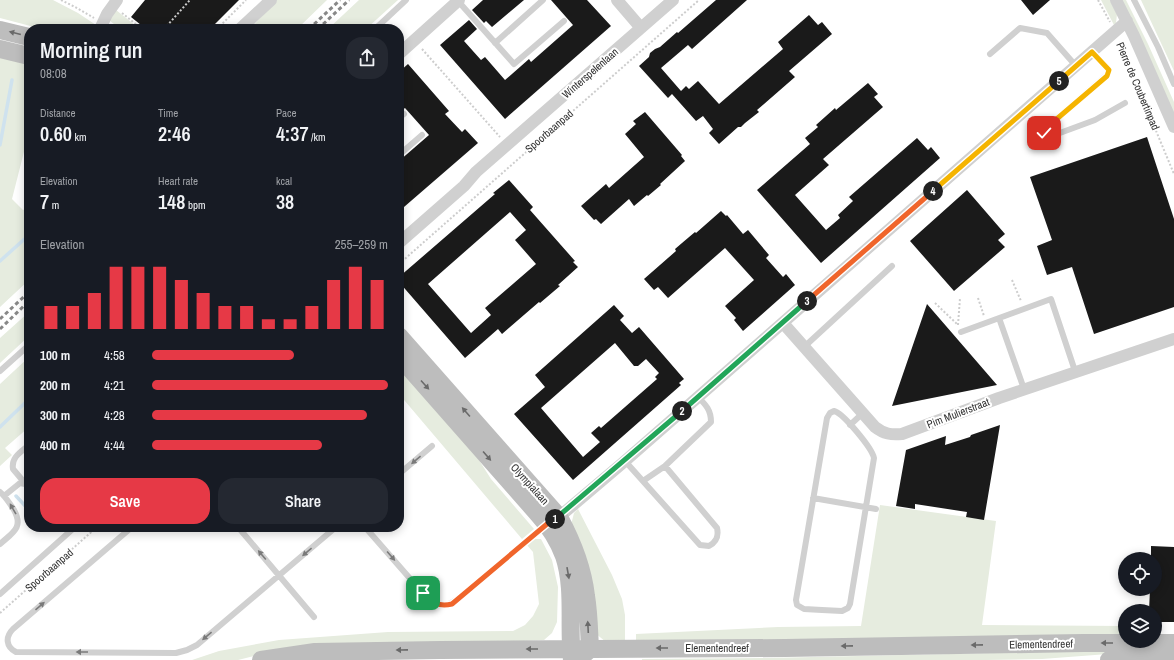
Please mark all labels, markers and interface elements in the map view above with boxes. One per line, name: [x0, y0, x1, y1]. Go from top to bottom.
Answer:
one-way arrow: [8, 30, 21, 36]
text: Morning run: [40, 35, 143, 65]
button: share: [346, 37, 388, 79]
street label: Pierre de Coubertinpad: [1113, 40, 1163, 132]
street label: Winterspelenlaan: [559, 45, 621, 101]
text: 08:08: [40, 65, 67, 82]
pin: 5: [1049, 71, 1069, 91]
text: 5: [1056, 74, 1062, 88]
text: Distance: [40, 106, 76, 120]
text: Time: [158, 106, 178, 120]
text: Pace: [276, 106, 297, 120]
street label: Spoorbaanpad: [522, 106, 576, 156]
pin: [1027, 116, 1061, 150]
text: 0.60: [40, 120, 72, 147]
text: 2:46: [158, 120, 191, 147]
text: 4:37: [276, 120, 309, 147]
icon: check: [1033, 122, 1055, 144]
text: km: [72, 130, 86, 144]
text: /km: [309, 130, 326, 144]
text: Elevation: [40, 174, 78, 188]
text: Heart rate: [158, 174, 198, 188]
text: kcal: [276, 174, 292, 188]
pin: 4: [923, 181, 943, 201]
text: 4: [930, 184, 936, 198]
text: 7: [40, 188, 49, 215]
text: 148: [158, 188, 185, 215]
text: 38: [276, 188, 294, 215]
text: m: [49, 198, 59, 212]
text: bpm: [185, 198, 205, 212]
text: Elevation: [40, 236, 84, 253]
text: 255–259 m: [335, 236, 388, 253]
pin: 3: [797, 291, 817, 311]
text: 3: [804, 294, 810, 308]
text: 100 m: [40, 347, 70, 364]
text: 4:58: [104, 347, 125, 364]
text: 200 m: [40, 377, 70, 394]
text: 4:21: [104, 377, 125, 394]
one-way arrow: [420, 381, 429, 390]
street label: Pim Mulierstraat: [925, 394, 992, 431]
pin: 2: [672, 401, 692, 421]
text: 2: [679, 404, 685, 418]
text: 300 m: [40, 407, 70, 424]
text: 4:28: [104, 407, 125, 424]
one-way arrow: [462, 408, 471, 417]
text: 400 m: [40, 437, 70, 454]
text: 4:44: [104, 437, 125, 454]
one-way arrow: [483, 450, 492, 461]
one-way arrow: [410, 456, 421, 465]
street label: Olympialaan: [508, 460, 552, 508]
button: Save: [40, 478, 210, 524]
button: Share: [218, 478, 388, 524]
one-way arrow: [9, 504, 17, 514]
pin: 1: [545, 509, 565, 529]
text: 1: [552, 512, 558, 526]
street label: Spoorbaanpad: [22, 545, 76, 595]
one-way arrow: [301, 548, 312, 557]
one-way arrow: [257, 550, 266, 560]
one-way arrow: [386, 551, 395, 562]
map controls: [1118, 552, 1162, 648]
button: locate: [1118, 552, 1162, 596]
one-way arrow: [565, 566, 571, 579]
pin: [406, 576, 440, 610]
icon: arrive: [412, 582, 434, 604]
one-way arrow: [35, 601, 45, 611]
button: layers: [1118, 604, 1162, 648]
one-way arrow: [585, 621, 592, 633]
one-way arrow: [203, 631, 212, 640]
street label: Elementendreef: [1009, 636, 1073, 652]
one-way arrow: [1100, 640, 1113, 646]
street label: Elementendreef: [685, 641, 749, 655]
one-way arrow: [971, 641, 983, 648]
one-way arrow: [841, 643, 853, 650]
one-way arrow: [655, 645, 668, 651]
one-way arrow: [525, 646, 538, 652]
one-way arrow: [395, 647, 408, 653]
one-way arrow: [75, 649, 88, 655]

